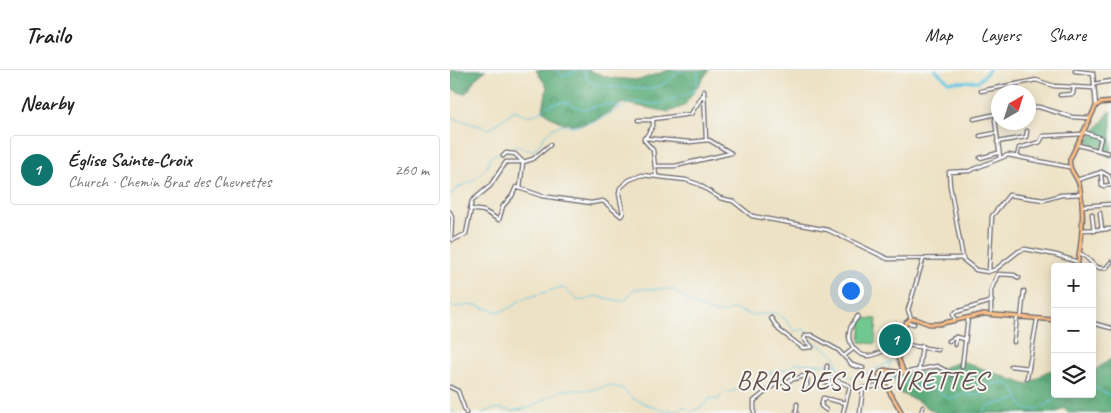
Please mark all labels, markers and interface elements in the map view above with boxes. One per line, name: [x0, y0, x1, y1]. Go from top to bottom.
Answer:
text: Trailo: [25, 20, 71, 50]
text: Map: [925, 24, 953, 46]
text: Layers: [981, 24, 1020, 46]
text: Share: [1048, 24, 1086, 46]
north arrow: [991, 85, 1036, 130]
text: Nearby: [20, 90, 73, 116]
text: Église Sainte-Croix: [68, 148, 192, 172]
text: 1: [33, 160, 41, 180]
text: 260 m: [395, 160, 429, 180]
text: Church · Chemin Bras des Chevrettes: [68, 172, 271, 192]
map controls: [1051, 263, 1096, 398]
button: +: [1051, 263, 1096, 308]
your location: [838, 278, 864, 304]
button: −: [1051, 308, 1096, 353]
pin: 1: [879, 321, 911, 359]
button: layers: [1051, 353, 1096, 398]
district label: BRAS DES CHEVRETTES: [736, 364, 992, 397]

